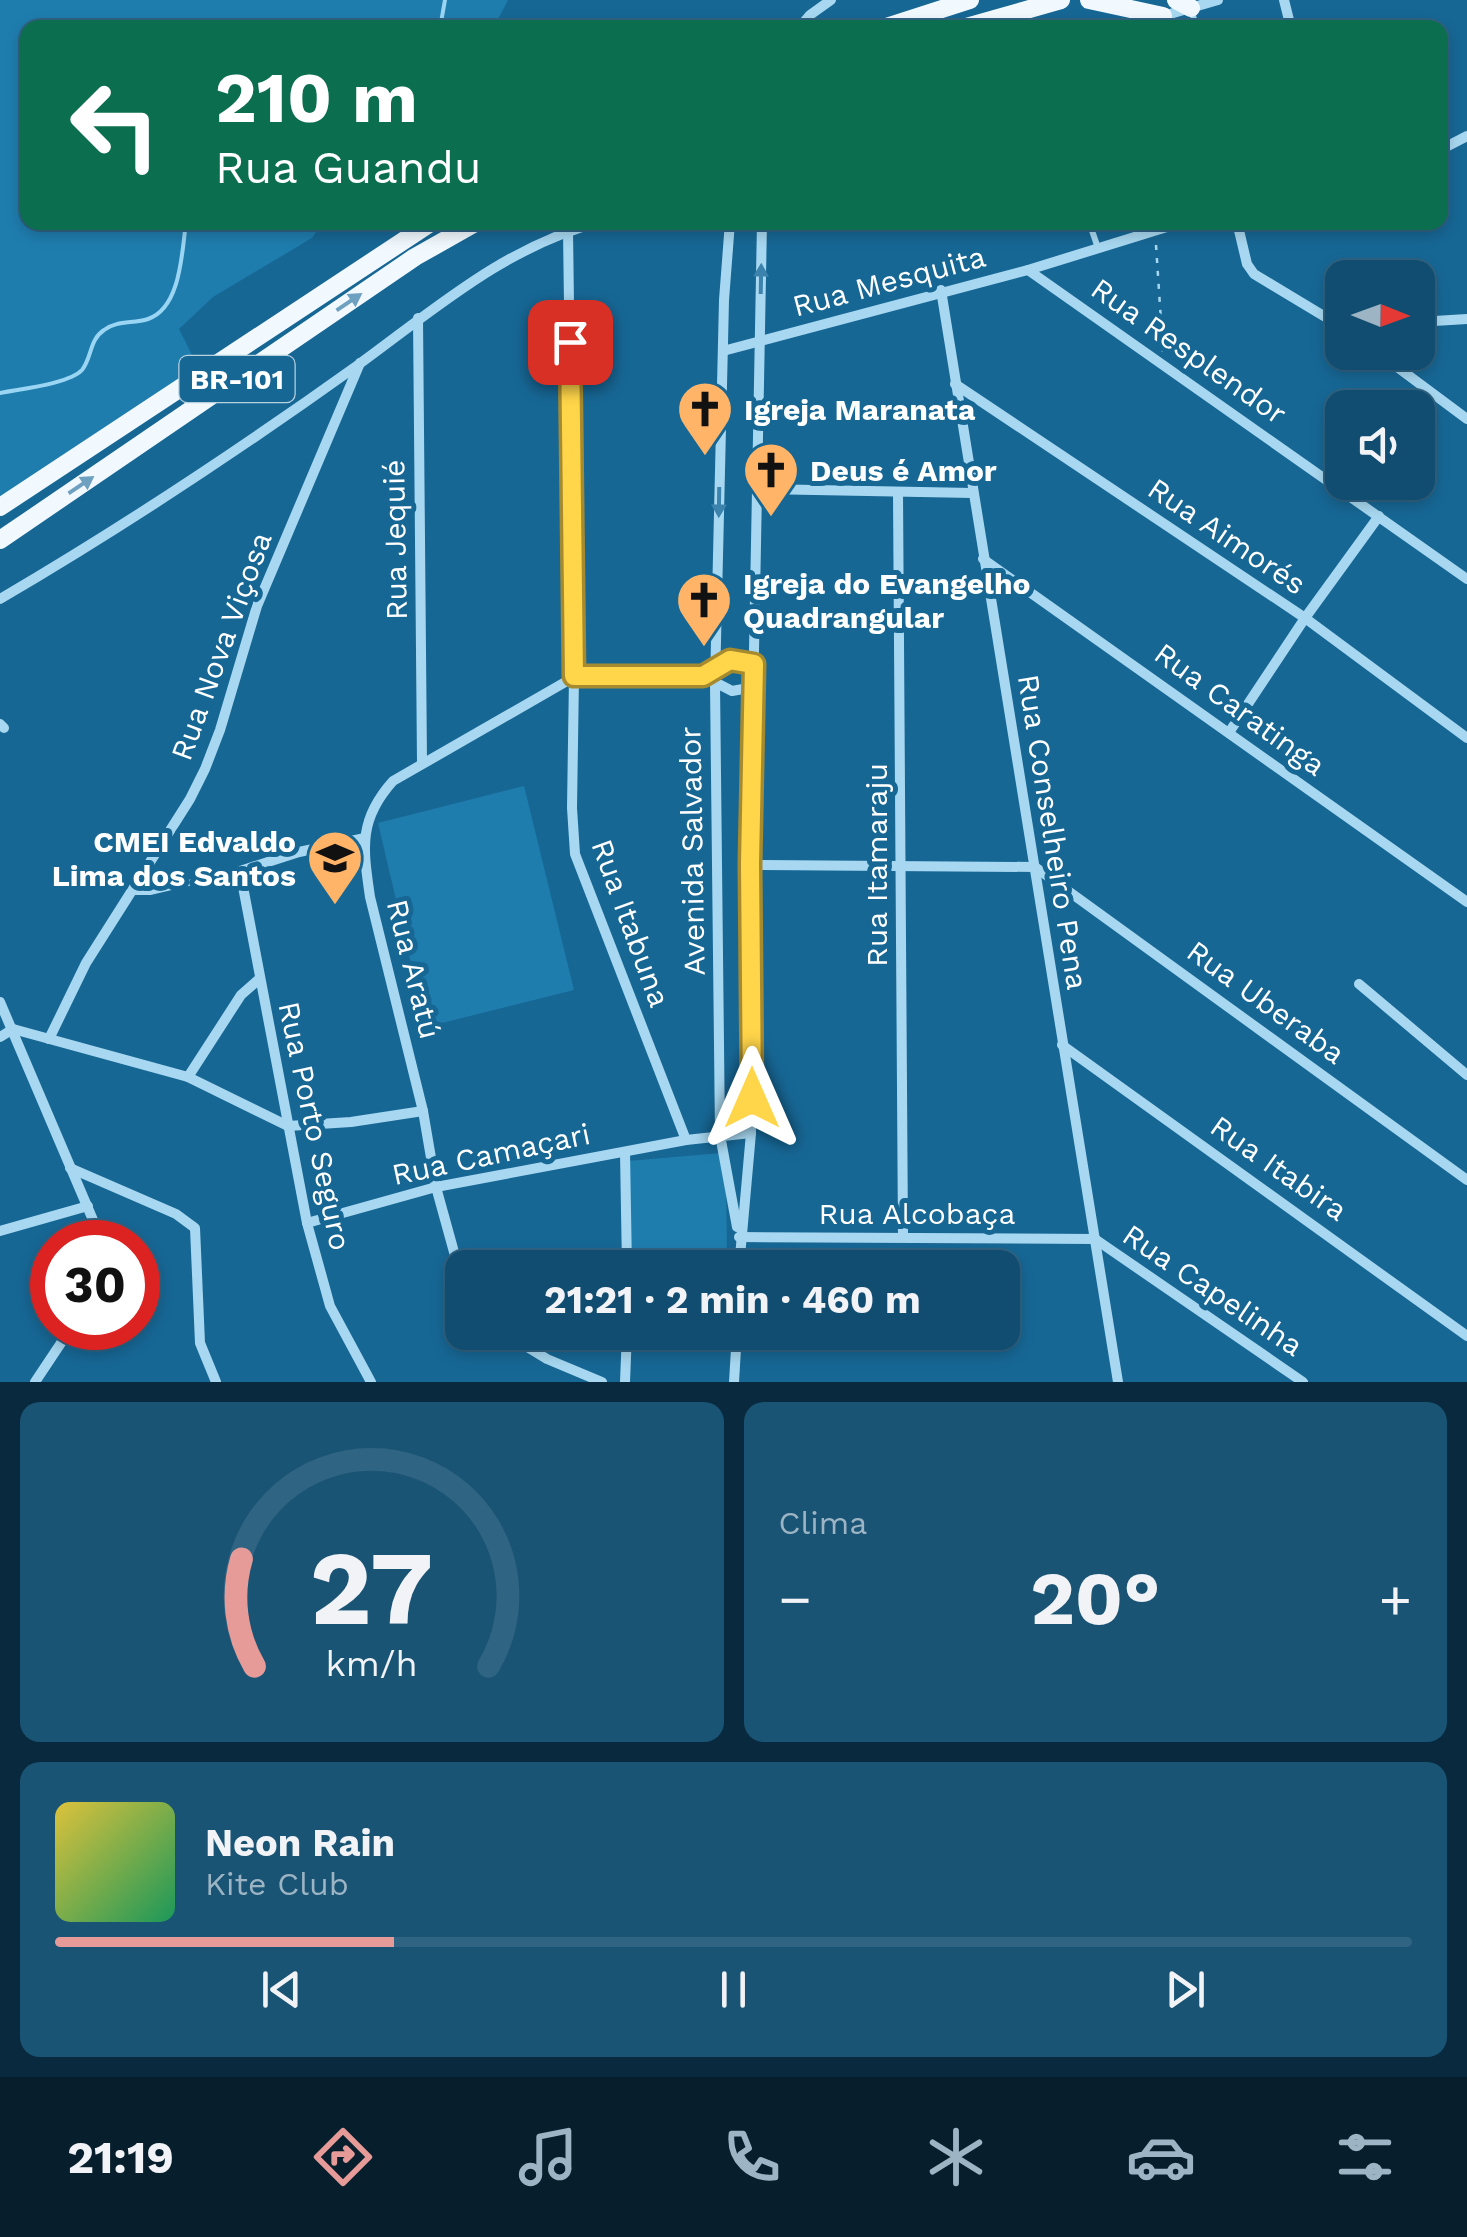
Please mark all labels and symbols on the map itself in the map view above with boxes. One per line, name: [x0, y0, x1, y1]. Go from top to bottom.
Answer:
street label: Rua Mesquita: [789, 238, 989, 324]
north arrow: [1325, 260, 1435, 370]
one-way arrow: [753, 263, 769, 295]
street label: Rua Resplendor: [1085, 271, 1293, 431]
one-way arrow: [336, 293, 363, 312]
pin: [528, 300, 613, 385]
road number: BR-101: [180, 356, 294, 402]
church icon: Igreja Maranata: [675, 379, 735, 458]
place label: Igreja Maranata: [744, 392, 976, 427]
church icon: Deus é Amor: [741, 440, 801, 519]
place label: Deus é Amor: [810, 453, 997, 488]
street label: Rua Jequié: [376, 459, 414, 621]
street label: Rua Aimorés: [1141, 470, 1313, 602]
one-way arrow: [67, 476, 94, 495]
one-way arrow: [710, 487, 726, 519]
street label: Rua Nova Viçosa: [163, 527, 279, 765]
place label: Igreja do Evangelho Quadrangular: [743, 566, 1030, 635]
church icon: Igreja do Evangelho Quadrangular: [674, 570, 734, 649]
street label: Rua Caratinga: [1148, 635, 1332, 783]
street label: Rua Conselheiro Pena: [1011, 672, 1095, 992]
street label: Avenida Salvador: [672, 726, 712, 976]
street label: Rua Itamaraju: [859, 763, 894, 967]
place label: CMEI Edvaldo Lima dos Santos: [52, 824, 296, 893]
school or university icon: CMEI Edvaldo Lima dos Santos: [305, 828, 365, 907]
street label: Rua Itabuna: [584, 834, 678, 1012]
street label: Rua Aratú: [380, 896, 448, 1042]
street label: Rua Uberaba: [1180, 933, 1352, 1071]
street label: Rua Porto Seguro: [272, 998, 358, 1254]
position arrow: [700, 1046, 804, 1150]
street label: Rua Itabira: [1204, 1108, 1354, 1228]
street label: Rua Camaçari: [389, 1116, 593, 1192]
street label: Rua Alcobaça: [819, 1196, 1015, 1231]
street label: Rua Capelinha: [1116, 1217, 1310, 1363]
speed limit sign: 30: [30, 1220, 160, 1350]

